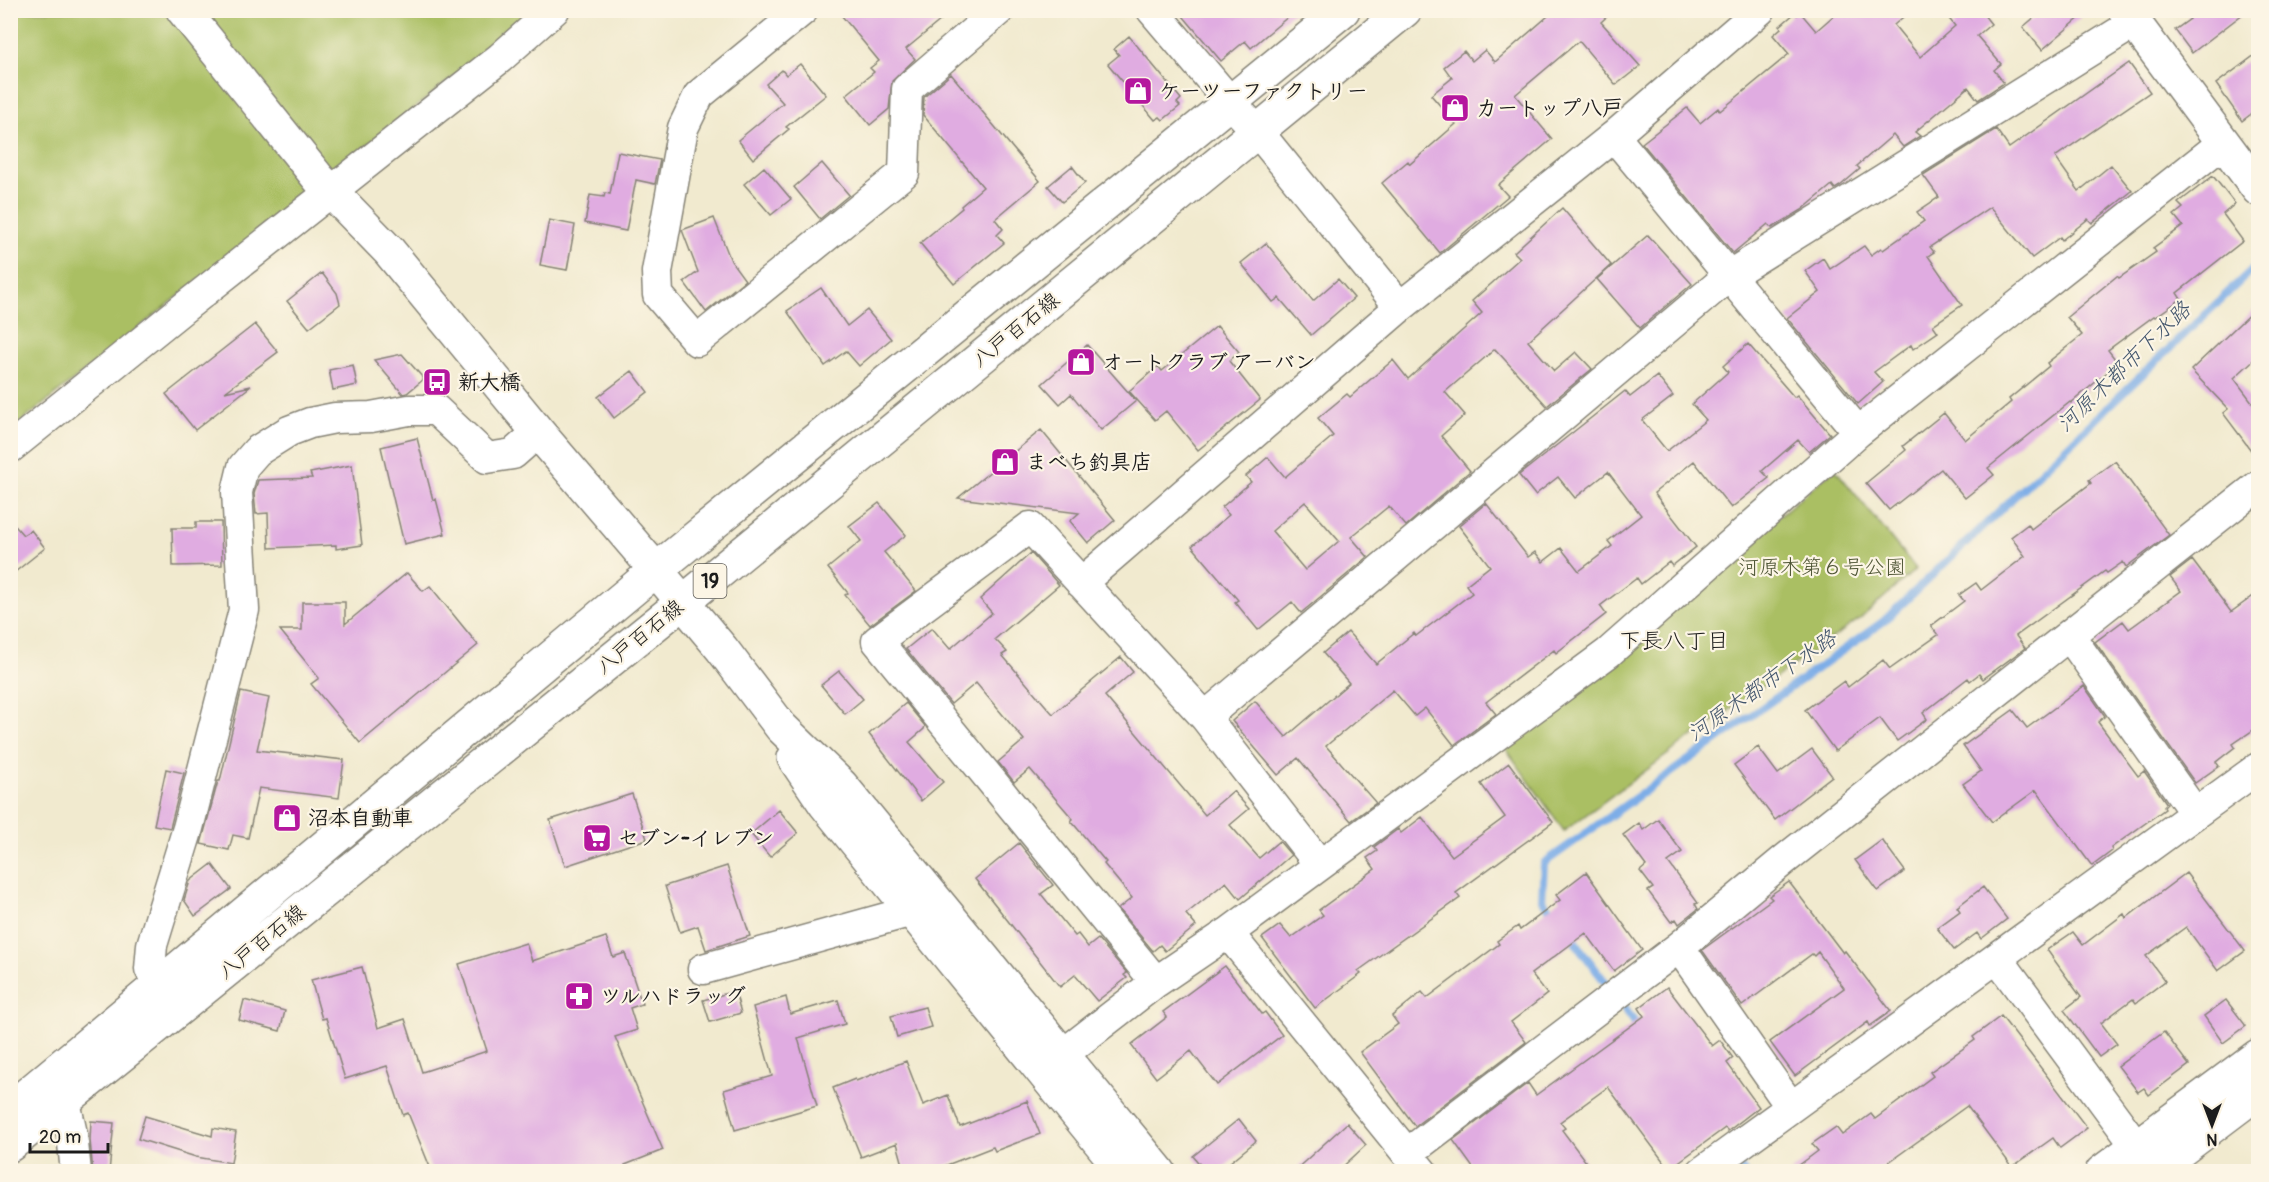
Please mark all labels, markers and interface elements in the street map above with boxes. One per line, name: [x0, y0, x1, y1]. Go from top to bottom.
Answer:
shop icon: ケーツーファクトリー: [1122, 75, 1154, 107]
place label: ケーツーファクトリー: [1159, 78, 1368, 105]
shop icon: カートップ八戸: [1439, 92, 1471, 124]
place label: カートップ八戸: [1476, 95, 1623, 122]
street label: 八戸百石線: [967, 286, 1065, 374]
water label: 河原木都市下水路: [2051, 294, 2198, 438]
shop icon: オートクラブ アーバン: [1065, 346, 1097, 378]
place label: オートクラブ アーバン: [1102, 349, 1316, 376]
bus stop icon: 新大橋: [421, 366, 453, 398]
place label: 新大橋: [458, 369, 521, 396]
shop icon: まべち釣具店: [989, 446, 1021, 478]
place label: まべち釣具店: [1026, 449, 1152, 476]
park label: 河原木第６号公園: [1738, 554, 1906, 581]
road number: 19: [694, 564, 726, 598]
street label: 八戸百石線: [591, 593, 689, 681]
water label: 河原木都市下水路: [1682, 623, 1844, 748]
district label: 下長八丁目: [1619, 627, 1729, 655]
shop icon: 沼本自動車: [271, 802, 303, 834]
place label: 沼本自動車: [308, 805, 413, 832]
supermarket icon: セブン-イレブン: [581, 822, 613, 854]
place label: セブン-イレブン: [618, 825, 774, 852]
street label: 八戸百石線: [213, 898, 311, 986]
pharmacy icon: ツルハドラッグ: [563, 980, 595, 1012]
place label: ツルハドラッグ: [600, 983, 746, 1010]
north arrow: [2182, 1095, 2242, 1155]
scale bar: [30, 1116, 108, 1154]
text: 20 m: [39, 1126, 81, 1149]
text: N: [2206, 1129, 2217, 1149]

